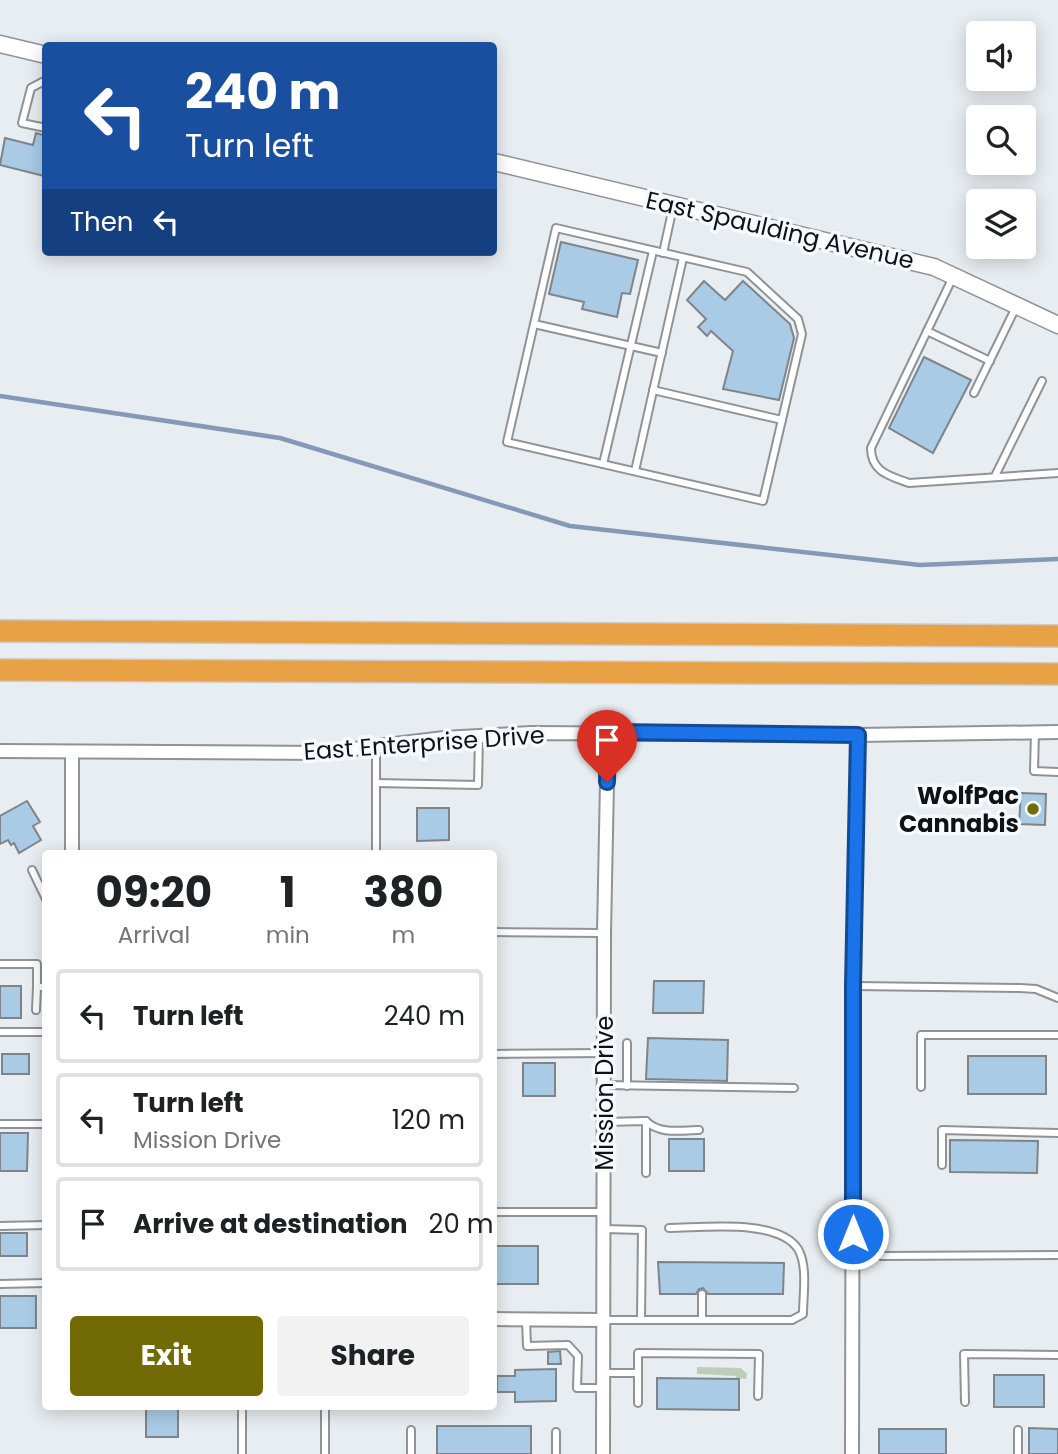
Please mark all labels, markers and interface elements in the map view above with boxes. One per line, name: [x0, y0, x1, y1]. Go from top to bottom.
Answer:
map controls: [966, 21, 1036, 259]
button: sound: [966, 21, 1036, 91]
text: 240 m: [185, 58, 340, 126]
icon: left: [70, 70, 161, 161]
button: search: [966, 105, 1036, 175]
text: Turn left: [185, 123, 314, 168]
street label: East Spaulding Avenue: [643, 183, 917, 277]
button: layers: [966, 189, 1036, 259]
icon: left: [147, 203, 185, 241]
text: Then: [70, 204, 133, 240]
pin: [577, 710, 637, 782]
street label: East Enterprise Drive: [302, 718, 546, 768]
icon: arrive: [588, 721, 626, 759]
place label: WolfPac Cannabis: [899, 779, 1019, 840]
marker: WolfPac Cannabis: [1025, 801, 1041, 817]
text: 09:20: [96, 863, 212, 922]
text: 1: [280, 863, 296, 922]
text: 380: [363, 863, 443, 922]
text: Arrival: [118, 919, 190, 951]
text: min: [266, 919, 310, 951]
text: m: [392, 919, 415, 951]
icon: left: [74, 997, 112, 1035]
text: Turn left: [133, 998, 244, 1034]
text: 240 m: [384, 998, 465, 1034]
street label: Mission Drive: [588, 1016, 621, 1170]
text: Turn left: [133, 1085, 244, 1121]
icon: left: [74, 1101, 112, 1139]
text: 120 m: [392, 1102, 465, 1138]
text: Mission Drive: [133, 1124, 281, 1156]
position arrow: [816, 1197, 890, 1271]
icon: arrive: [74, 1205, 112, 1243]
text: Arrive at destination: [133, 1206, 408, 1242]
text: 20 m: [429, 1206, 494, 1242]
button: Exit: [70, 1316, 263, 1396]
button: Share: [277, 1316, 469, 1396]

